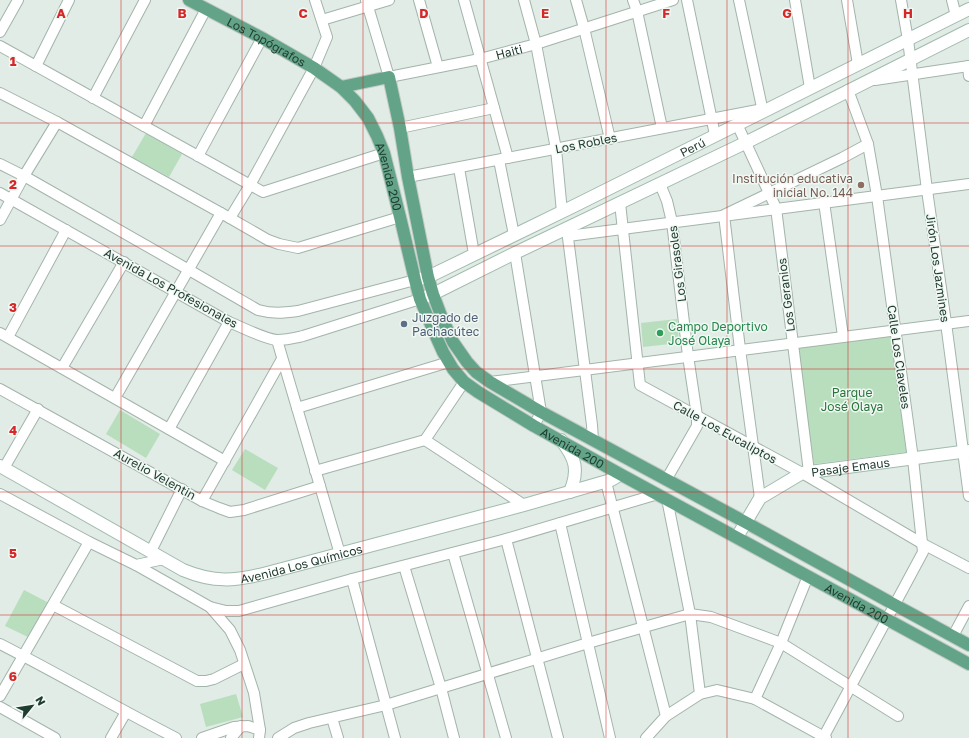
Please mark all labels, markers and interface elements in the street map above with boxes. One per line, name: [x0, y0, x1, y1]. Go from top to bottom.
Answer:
text: A: [56, 5, 66, 21]
text: B: [177, 5, 187, 21]
text: C: [298, 5, 308, 21]
text: D: [419, 5, 429, 21]
text: E: [541, 5, 549, 21]
text: F: [662, 5, 670, 21]
text: G: [782, 5, 792, 21]
text: H: [903, 5, 913, 21]
street label: Los Topógrafos: [225, 14, 309, 69]
street label: Haiti: [494, 41, 524, 62]
text: 1: [10, 53, 17, 69]
street label: Los Robles: [554, 130, 618, 156]
street label: Perú: [677, 134, 708, 160]
street label: Avenida 200: [373, 140, 406, 212]
place label: Institución educativa inicial No. 144: [732, 171, 853, 200]
text: 2: [9, 176, 17, 192]
marker: Institución educativa inicial No. 144: [856, 180, 866, 190]
street label: Jirón Los Jazmines: [923, 213, 953, 323]
street label: Los Girasoles: [665, 225, 689, 303]
street label: Avenida Los Profesionales: [102, 245, 240, 331]
street label: Los Geranios: [774, 257, 798, 333]
text: 3: [9, 299, 17, 315]
street label: Calle Los Claveles: [884, 304, 914, 410]
place label: Juzgado de Pachacútec: [412, 310, 480, 339]
marker: Juzgado de Pachacútec: [399, 319, 409, 329]
place label: Campo Deportivo José Olaya: [668, 319, 768, 348]
marker: Campo Deportivo José Olaya: [655, 328, 665, 338]
park label: Parque José Olaya: [821, 385, 883, 414]
street label: Calle Los Eucaliptos: [670, 397, 780, 467]
text: 4: [9, 422, 17, 438]
street label: Avenida 200: [538, 424, 607, 471]
street label: Aurelio Velentin: [111, 445, 199, 503]
street label: Pasaje Emaus: [810, 454, 891, 479]
street label: Avenida Los Químicos: [239, 541, 364, 586]
text: 5: [9, 545, 17, 561]
street label: Avenida 200: [822, 580, 891, 626]
text: 6: [9, 668, 17, 684]
north arrow: [12, 686, 52, 726]
text: N: [33, 694, 49, 708]

